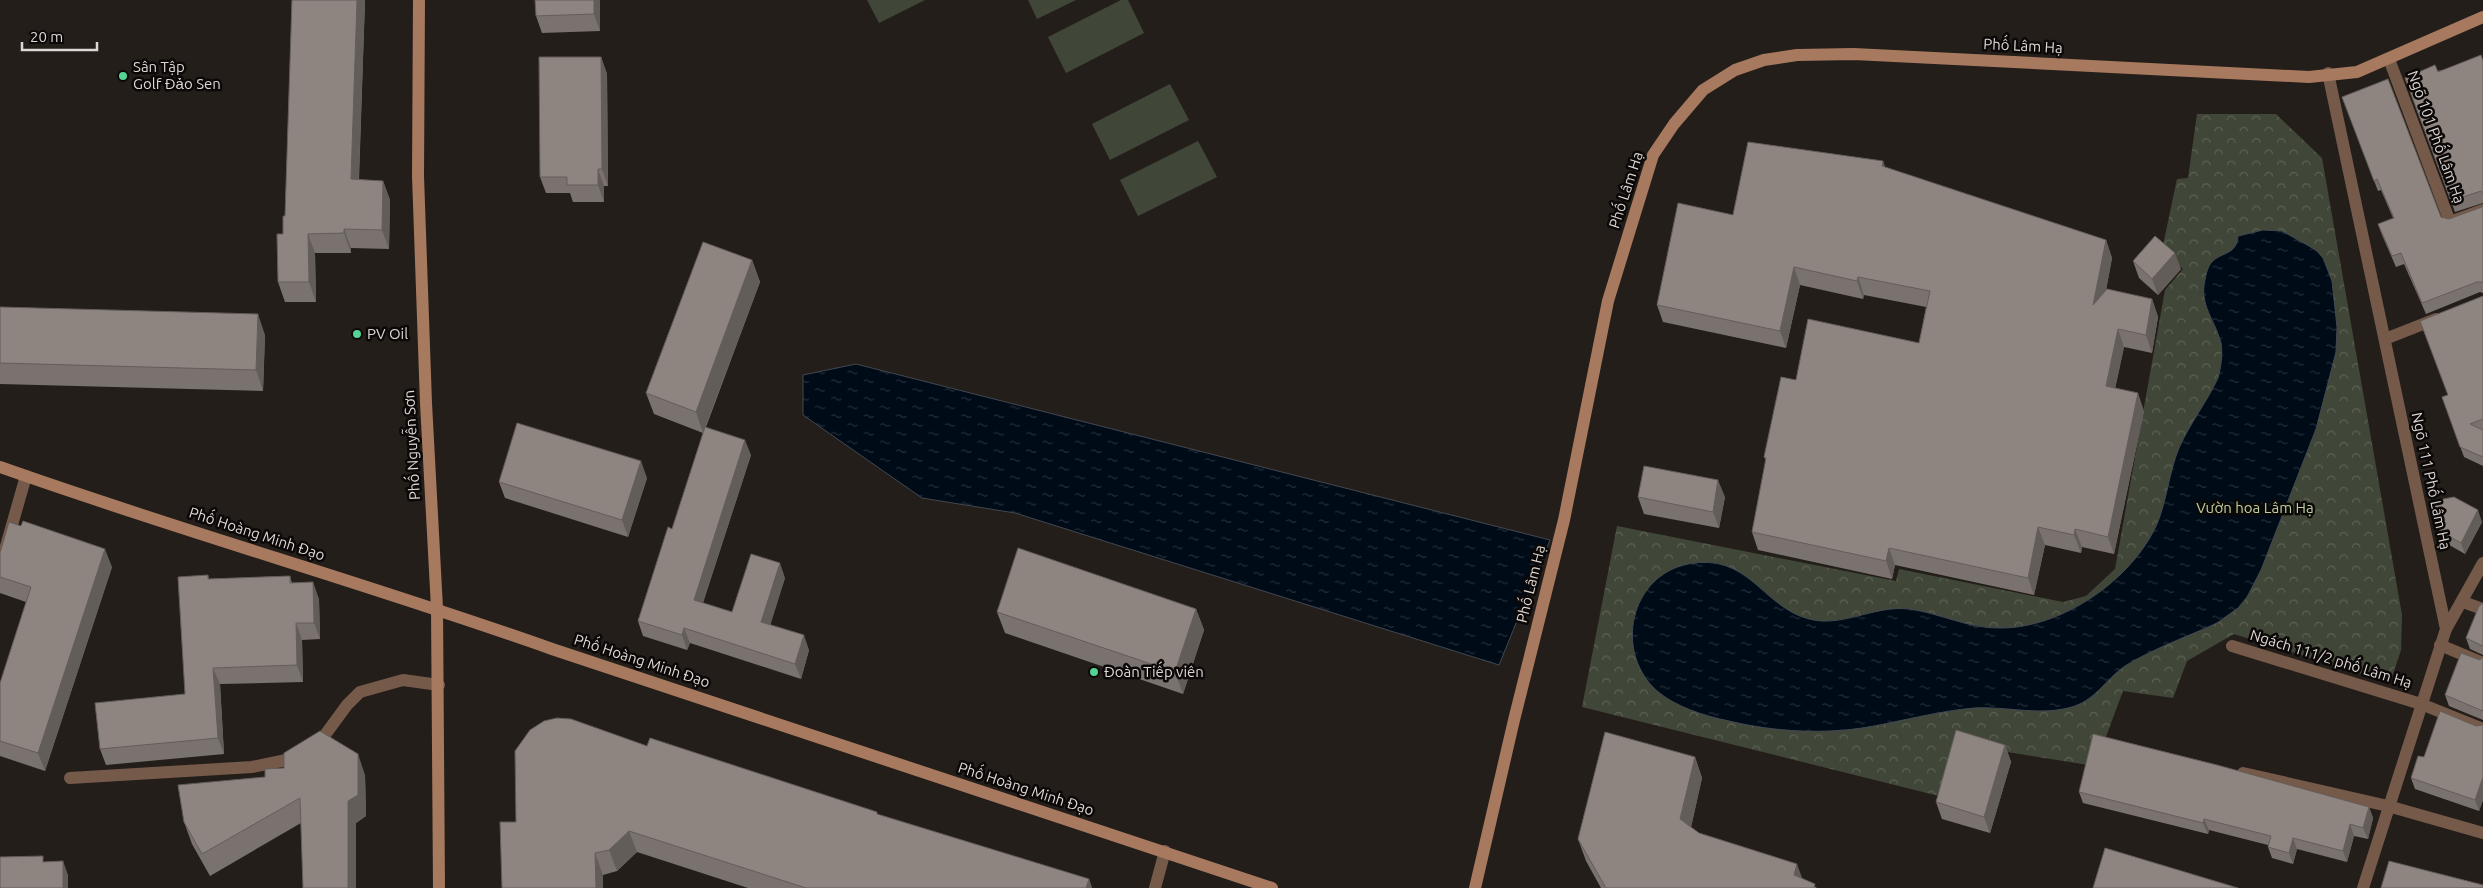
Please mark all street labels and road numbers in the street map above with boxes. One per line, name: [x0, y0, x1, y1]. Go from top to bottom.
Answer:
street label: Phố Lâm Hạ: [1983, 33, 2063, 56]
street label: Ngõ 101 Phố Lâm Hạ: [2405, 68, 2470, 206]
street label: Phố Lâm Hạ: [1604, 149, 1646, 230]
street label: Phố Nguyễn Sơn: [398, 389, 423, 501]
street label: Ngõ 111 Phố Lâm Hạ: [2409, 410, 2456, 551]
street label: Phố Hoàng Minh Đạo: [187, 502, 328, 564]
street label: Phố Lâm Hạ: [1511, 543, 1548, 625]
street label: Ngách 111/2 phố Lâm Hạ: [2248, 624, 2415, 691]
street label: Phố Hoàng Minh Đạo: [572, 629, 713, 691]
street label: Phố Hoàng Minh Đạo: [956, 757, 1097, 819]

